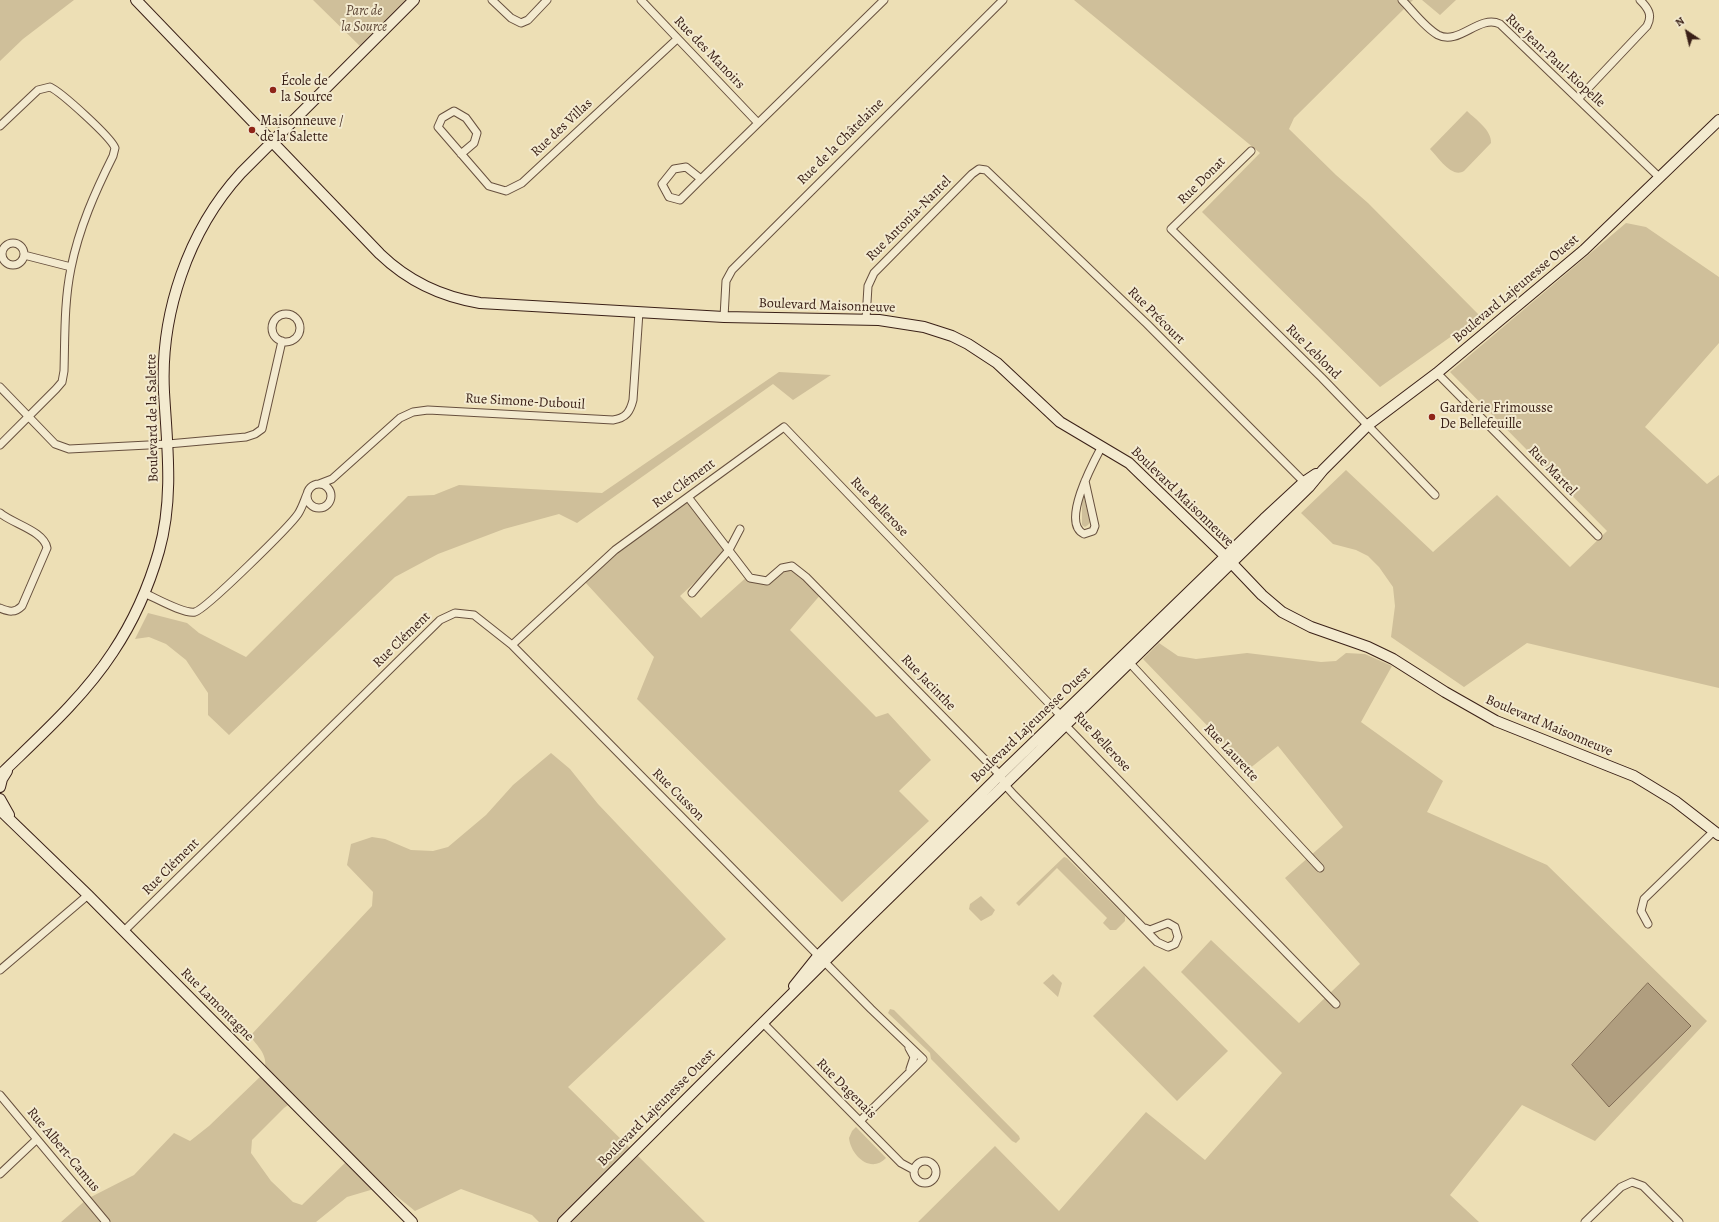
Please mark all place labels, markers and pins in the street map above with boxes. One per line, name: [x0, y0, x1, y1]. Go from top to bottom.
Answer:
place label: École de la Source: [281, 74, 333, 106]
marker: École de la Source: [268, 85, 278, 95]
place label: Maisonneuve / de la Salette: [260, 114, 344, 146]
marker: Maisonneuve / de la Salette: [247, 125, 257, 135]
place label: Garderie Frimousse De Bellefeuille: [1440, 401, 1553, 434]
marker: Garderie Frimousse De Bellefeuille: [1427, 412, 1437, 422]

